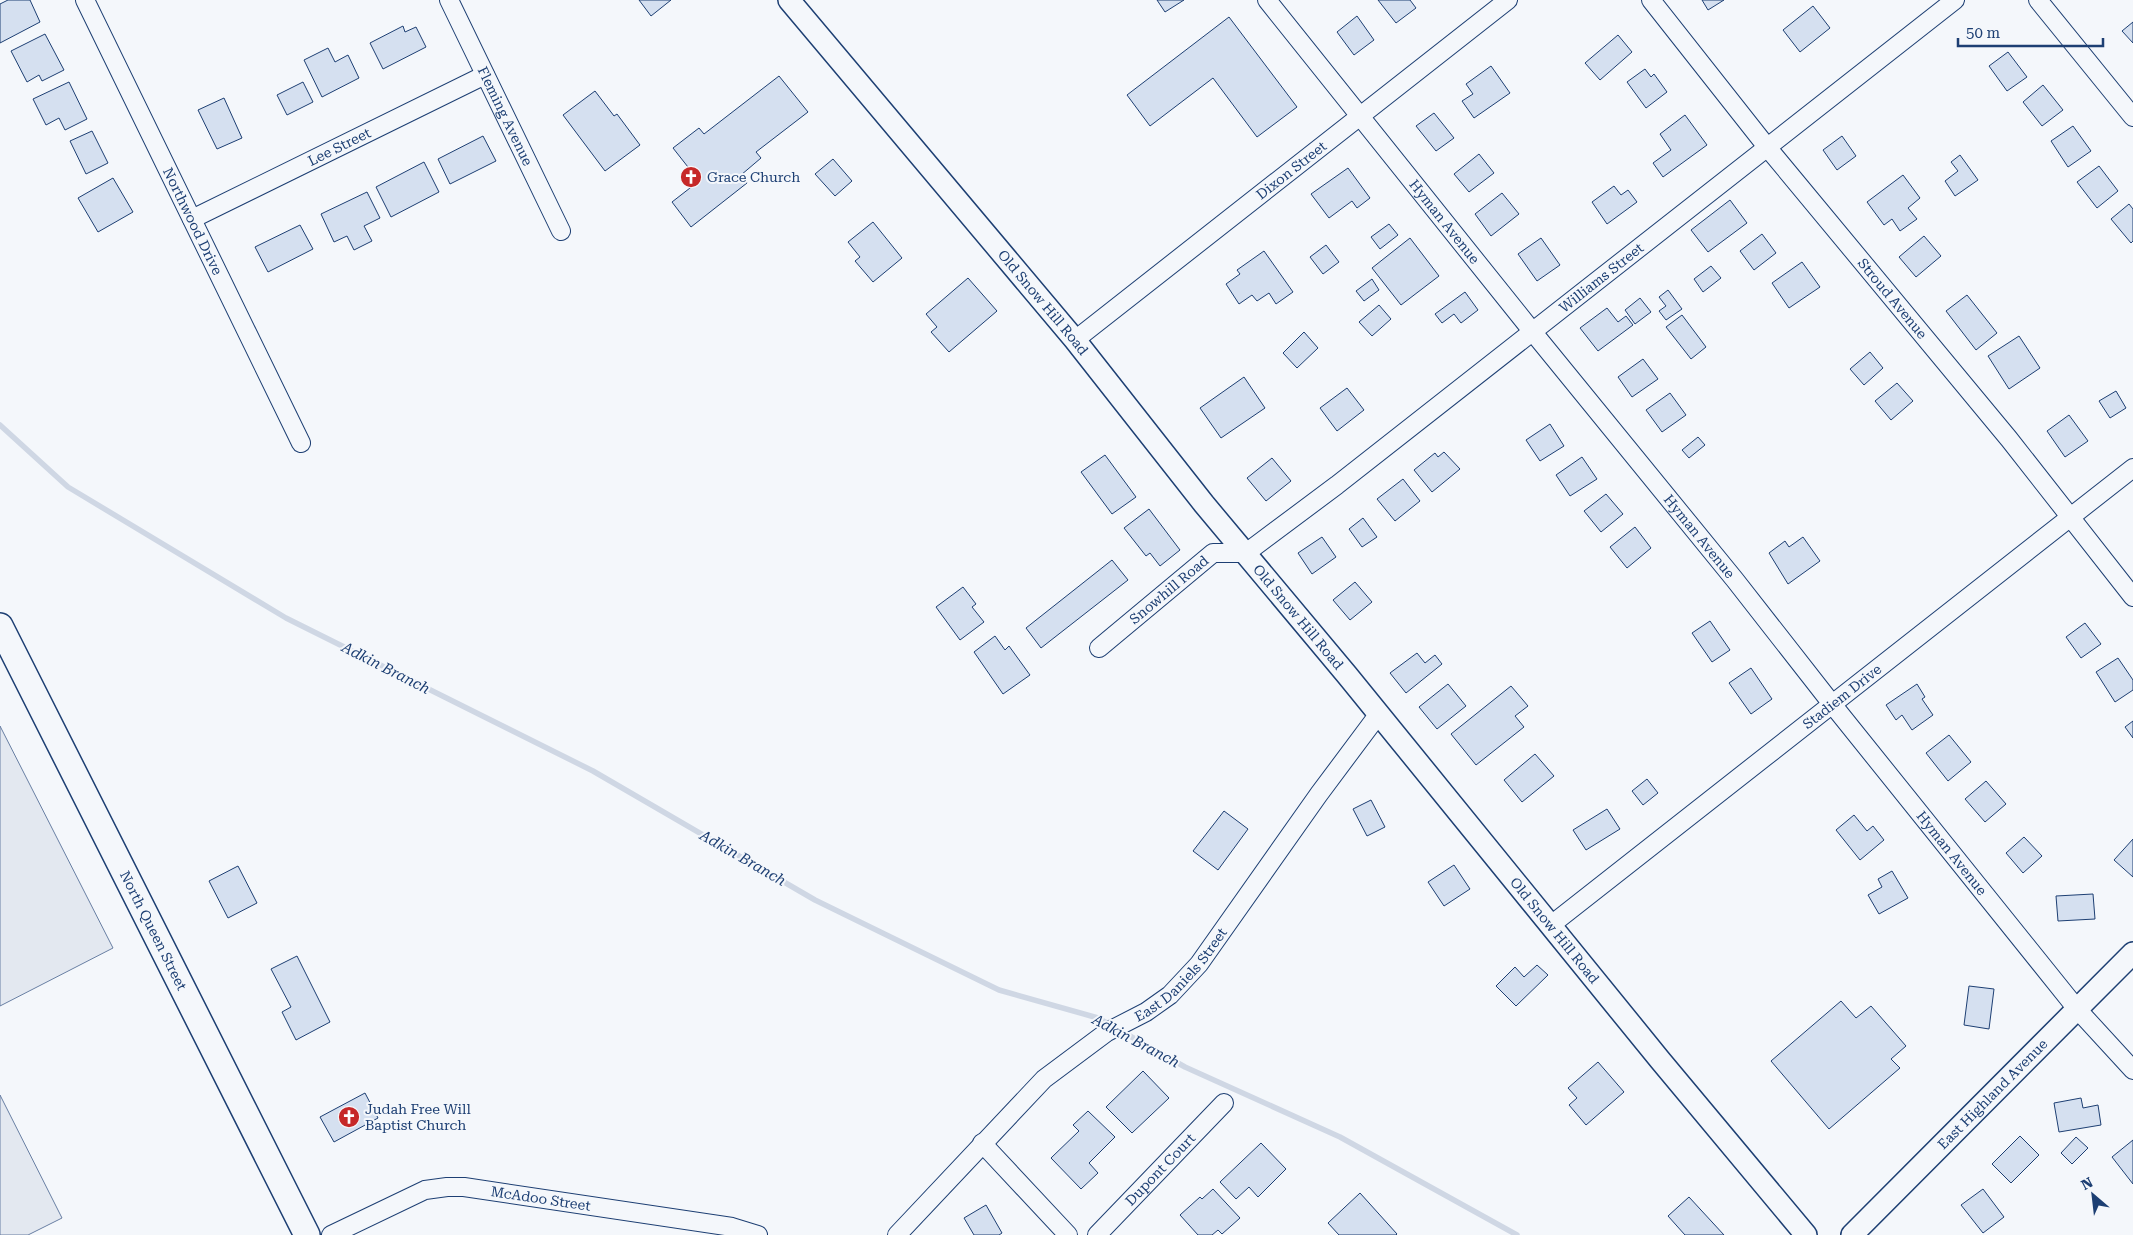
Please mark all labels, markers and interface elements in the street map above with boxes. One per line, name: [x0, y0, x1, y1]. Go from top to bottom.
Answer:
scale bar: [1958, 15, 2103, 47]
text: 50 m: [1966, 24, 2001, 42]
street label: Fleming Avenue: [474, 64, 536, 169]
street label: Lee Street: [305, 124, 373, 169]
street label: Dixon Street: [1253, 138, 1330, 203]
street label: Northwood Drive: [160, 165, 226, 278]
church icon: Grace Church: [679, 165, 703, 189]
place label: Grace Church: [707, 169, 800, 185]
street label: Hyman Avenue: [1406, 176, 1483, 267]
street label: Williams Street: [1556, 240, 1647, 316]
street label: Old Snow Hill Road: [995, 247, 1092, 358]
street label: Stroud Avenue: [1855, 255, 1931, 342]
street label: Hyman Avenue: [1661, 491, 1738, 582]
street label: Snowhill Road: [1126, 552, 1212, 627]
street label: Old Snow Hill Road: [1250, 561, 1347, 673]
water label: Adkin Branch: [338, 638, 433, 698]
street label: Stadiem Drive: [1800, 661, 1885, 732]
street label: Hyman Avenue: [1913, 808, 1990, 899]
water label: Adkin Branch: [696, 826, 789, 890]
street label: North Queen Street: [117, 868, 190, 993]
street label: Old Snow Hill Road: [1507, 874, 1602, 987]
street label: East Daniels Street: [1132, 925, 1230, 1025]
water label: Adkin Branch: [1088, 1010, 1183, 1072]
street label: East Highland Avenue: [1934, 1035, 2051, 1152]
place label: Judah Free Will Baptist Church: [365, 1101, 471, 1133]
church icon: Judah Free Will Baptist Church: [337, 1105, 361, 1129]
street label: Dupont Court: [1122, 1130, 1198, 1209]
north arrow: [2068, 1170, 2118, 1220]
text: N: [2078, 1174, 2096, 1193]
street label: McAdoo Street: [490, 1183, 592, 1214]

